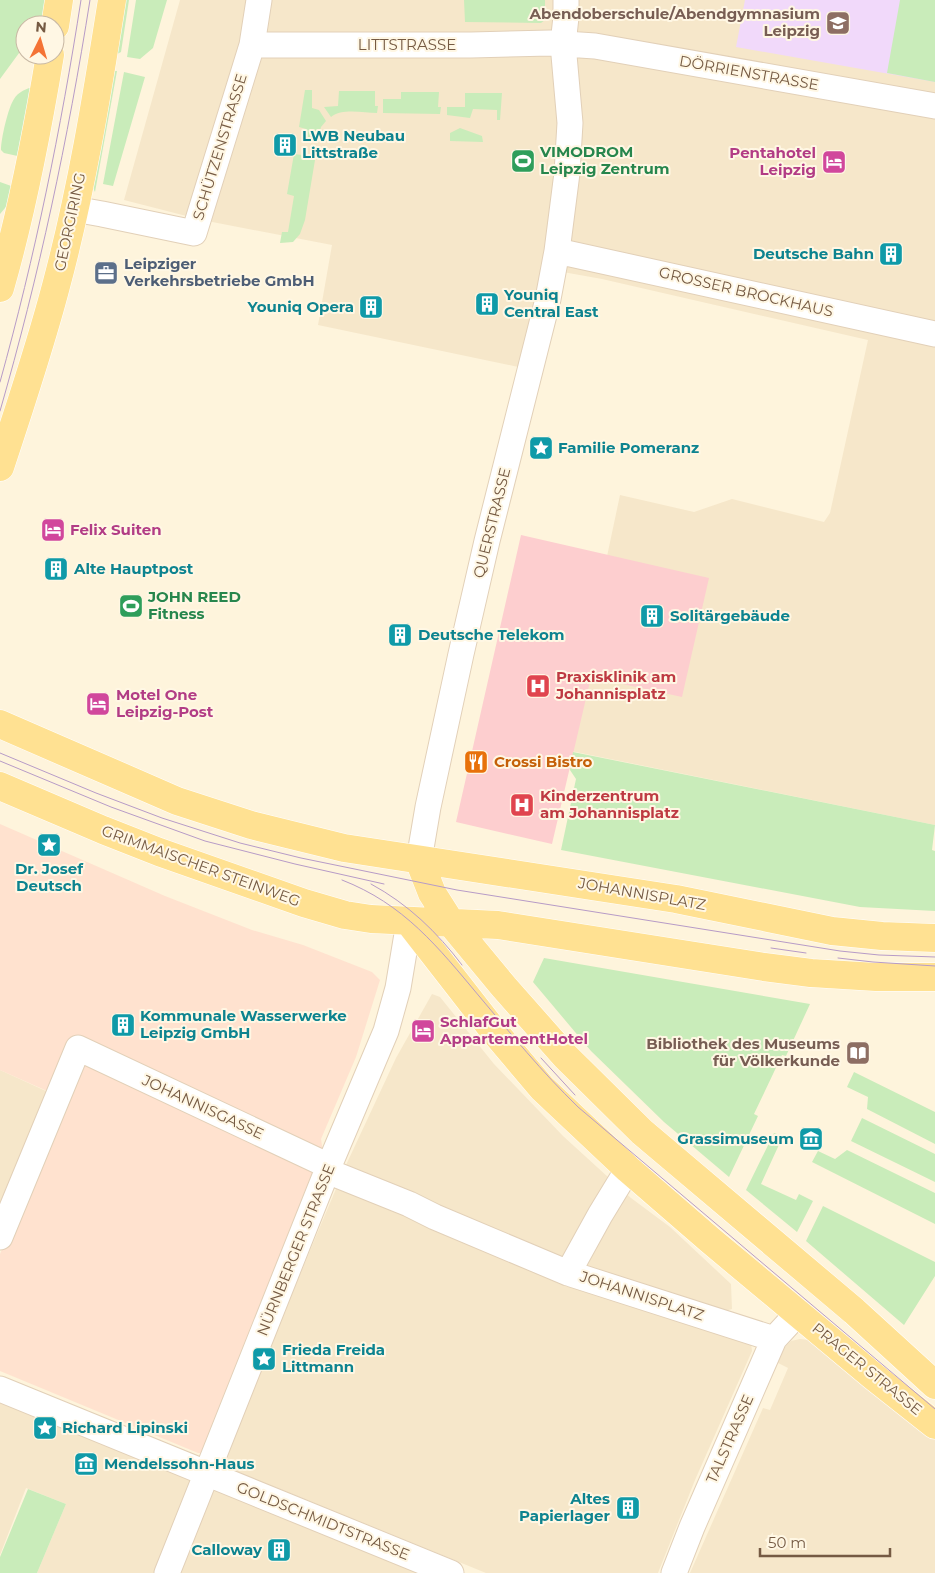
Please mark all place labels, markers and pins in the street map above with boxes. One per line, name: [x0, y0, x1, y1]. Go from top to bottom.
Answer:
place label: Abendoberschule/Abendgymnasium Leipzig: [529, 4, 820, 40]
school or university icon: Abendoberschule/Abendgymnasium Leipzig: [825, 10, 851, 36]
place label: LWB Neubau Littstraße: [302, 126, 405, 162]
building icon: LWB Neubau Littstraße: [272, 132, 298, 158]
place label: VIMODROM Leipzig Zentrum: [539, 142, 669, 178]
place label: Pentahotel Leipzig: [729, 143, 816, 179]
sports icon: VIMODROM Leipzig Zentrum: [510, 148, 536, 174]
hotel icon: Pentahotel Leipzig: [821, 149, 847, 175]
building icon: Deutsche Bahn: [878, 241, 904, 267]
place label: Deutsche Bahn: [753, 244, 874, 263]
place label: Leipziger Verkehrsbetriebe GmbH: [123, 254, 315, 290]
office icon: Leipziger Verkehrsbetriebe GmbH: [93, 260, 119, 286]
place label: Youniq Central East: [503, 285, 599, 321]
building icon: Youniq Central East: [474, 291, 500, 317]
building icon: Youniq Opera: [358, 294, 384, 320]
place label: Youniq Opera: [247, 297, 354, 316]
place icon: Familie Pomeranz: [528, 435, 554, 461]
place label: Familie Pomeranz: [558, 438, 699, 457]
hotel icon: Felix Suiten: [40, 517, 66, 543]
place label: Felix Suiten: [70, 520, 162, 539]
building icon: Alte Hauptpost: [43, 556, 69, 582]
place label: Alte Hauptpost: [73, 559, 194, 578]
place label: JOHN REED Fitness: [147, 587, 241, 623]
sports icon: JOHN REED Fitness: [118, 593, 144, 619]
building icon: Solitärgebäude: [639, 603, 665, 629]
place label: Solitärgebäude: [670, 606, 790, 625]
building icon: Deutsche Telekom: [387, 622, 413, 648]
place label: Deutsche Telekom: [418, 625, 565, 644]
place label: Praxisklinik am Johannisplatz: [555, 667, 676, 703]
hospital icon: Praxisklinik am Johannisplatz: [525, 673, 551, 699]
place label: Motel One Leipzig-Post: [116, 685, 214, 721]
hotel icon: Motel One Leipzig-Post: [85, 691, 111, 717]
restaurant icon: Crossi Bistro: [463, 749, 489, 775]
place label: Crossi Bistro: [494, 752, 593, 771]
place label: Kinderzentrum am Johannisplatz: [540, 786, 679, 822]
hospital icon: Kinderzentrum am Johannisplatz: [509, 792, 535, 818]
place icon: Dr. Josef Deutsch: [36, 832, 62, 858]
place label: Dr. Josef Deutsch: [15, 859, 84, 895]
place label: Kommunale Wasserwerke Leipzig GmbH: [140, 1006, 347, 1042]
building icon: Kommunale Wasserwerke Leipzig GmbH: [110, 1012, 136, 1038]
place label: SchlafGut AppartementHotel: [439, 1012, 588, 1048]
hotel icon: SchlafGut AppartementHotel: [410, 1018, 436, 1044]
place label: Bibliothek des Museums für Völkerkunde: [646, 1034, 840, 1070]
library icon: Bibliothek des Museums für Völkerkunde: [845, 1040, 871, 1066]
museum icon: Grassimuseum: [798, 1126, 824, 1152]
place label: Grassimuseum: [677, 1129, 794, 1148]
place label: Frieda Freida Littmann: [282, 1340, 385, 1376]
place icon: Frieda Freida Littmann: [251, 1346, 277, 1372]
place icon: Richard Lipinski: [32, 1415, 58, 1441]
place label: Richard Lipinski: [62, 1418, 188, 1437]
museum icon: Mendelssohn-Haus: [73, 1451, 99, 1477]
place label: Mendelssohn-Haus: [104, 1454, 255, 1473]
place label: Altes Papierlager: [519, 1489, 611, 1525]
building icon: Altes Papierlager: [615, 1495, 641, 1521]
building icon: Calloway: [266, 1537, 292, 1563]
place label: Calloway: [191, 1540, 263, 1559]

